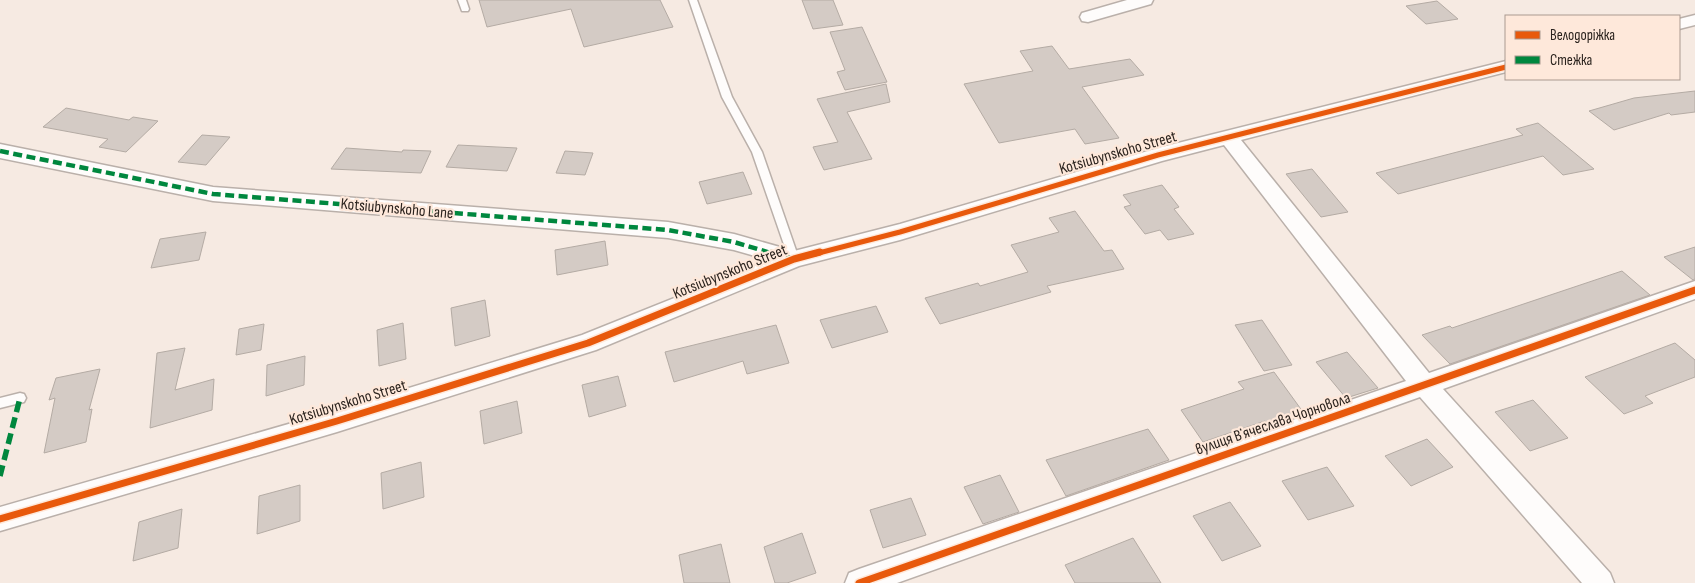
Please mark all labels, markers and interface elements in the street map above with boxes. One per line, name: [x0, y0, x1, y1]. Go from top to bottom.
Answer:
legend: [1505, 15, 1680, 80]
text: Велодоріжка: [1550, 26, 1615, 45]
text: Стежка: [1550, 51, 1593, 70]
street label: Kotsiubynskoho Street: [1057, 127, 1179, 179]
street label: Kotsiubynskoho Lane: [340, 195, 454, 223]
street label: Kotsiubynskoho Street: [670, 240, 790, 304]
street label: Kotsiubynskoho Street: [287, 376, 409, 430]
street label: вулиця Вʼячеслава Чорновола: [1193, 389, 1353, 459]

